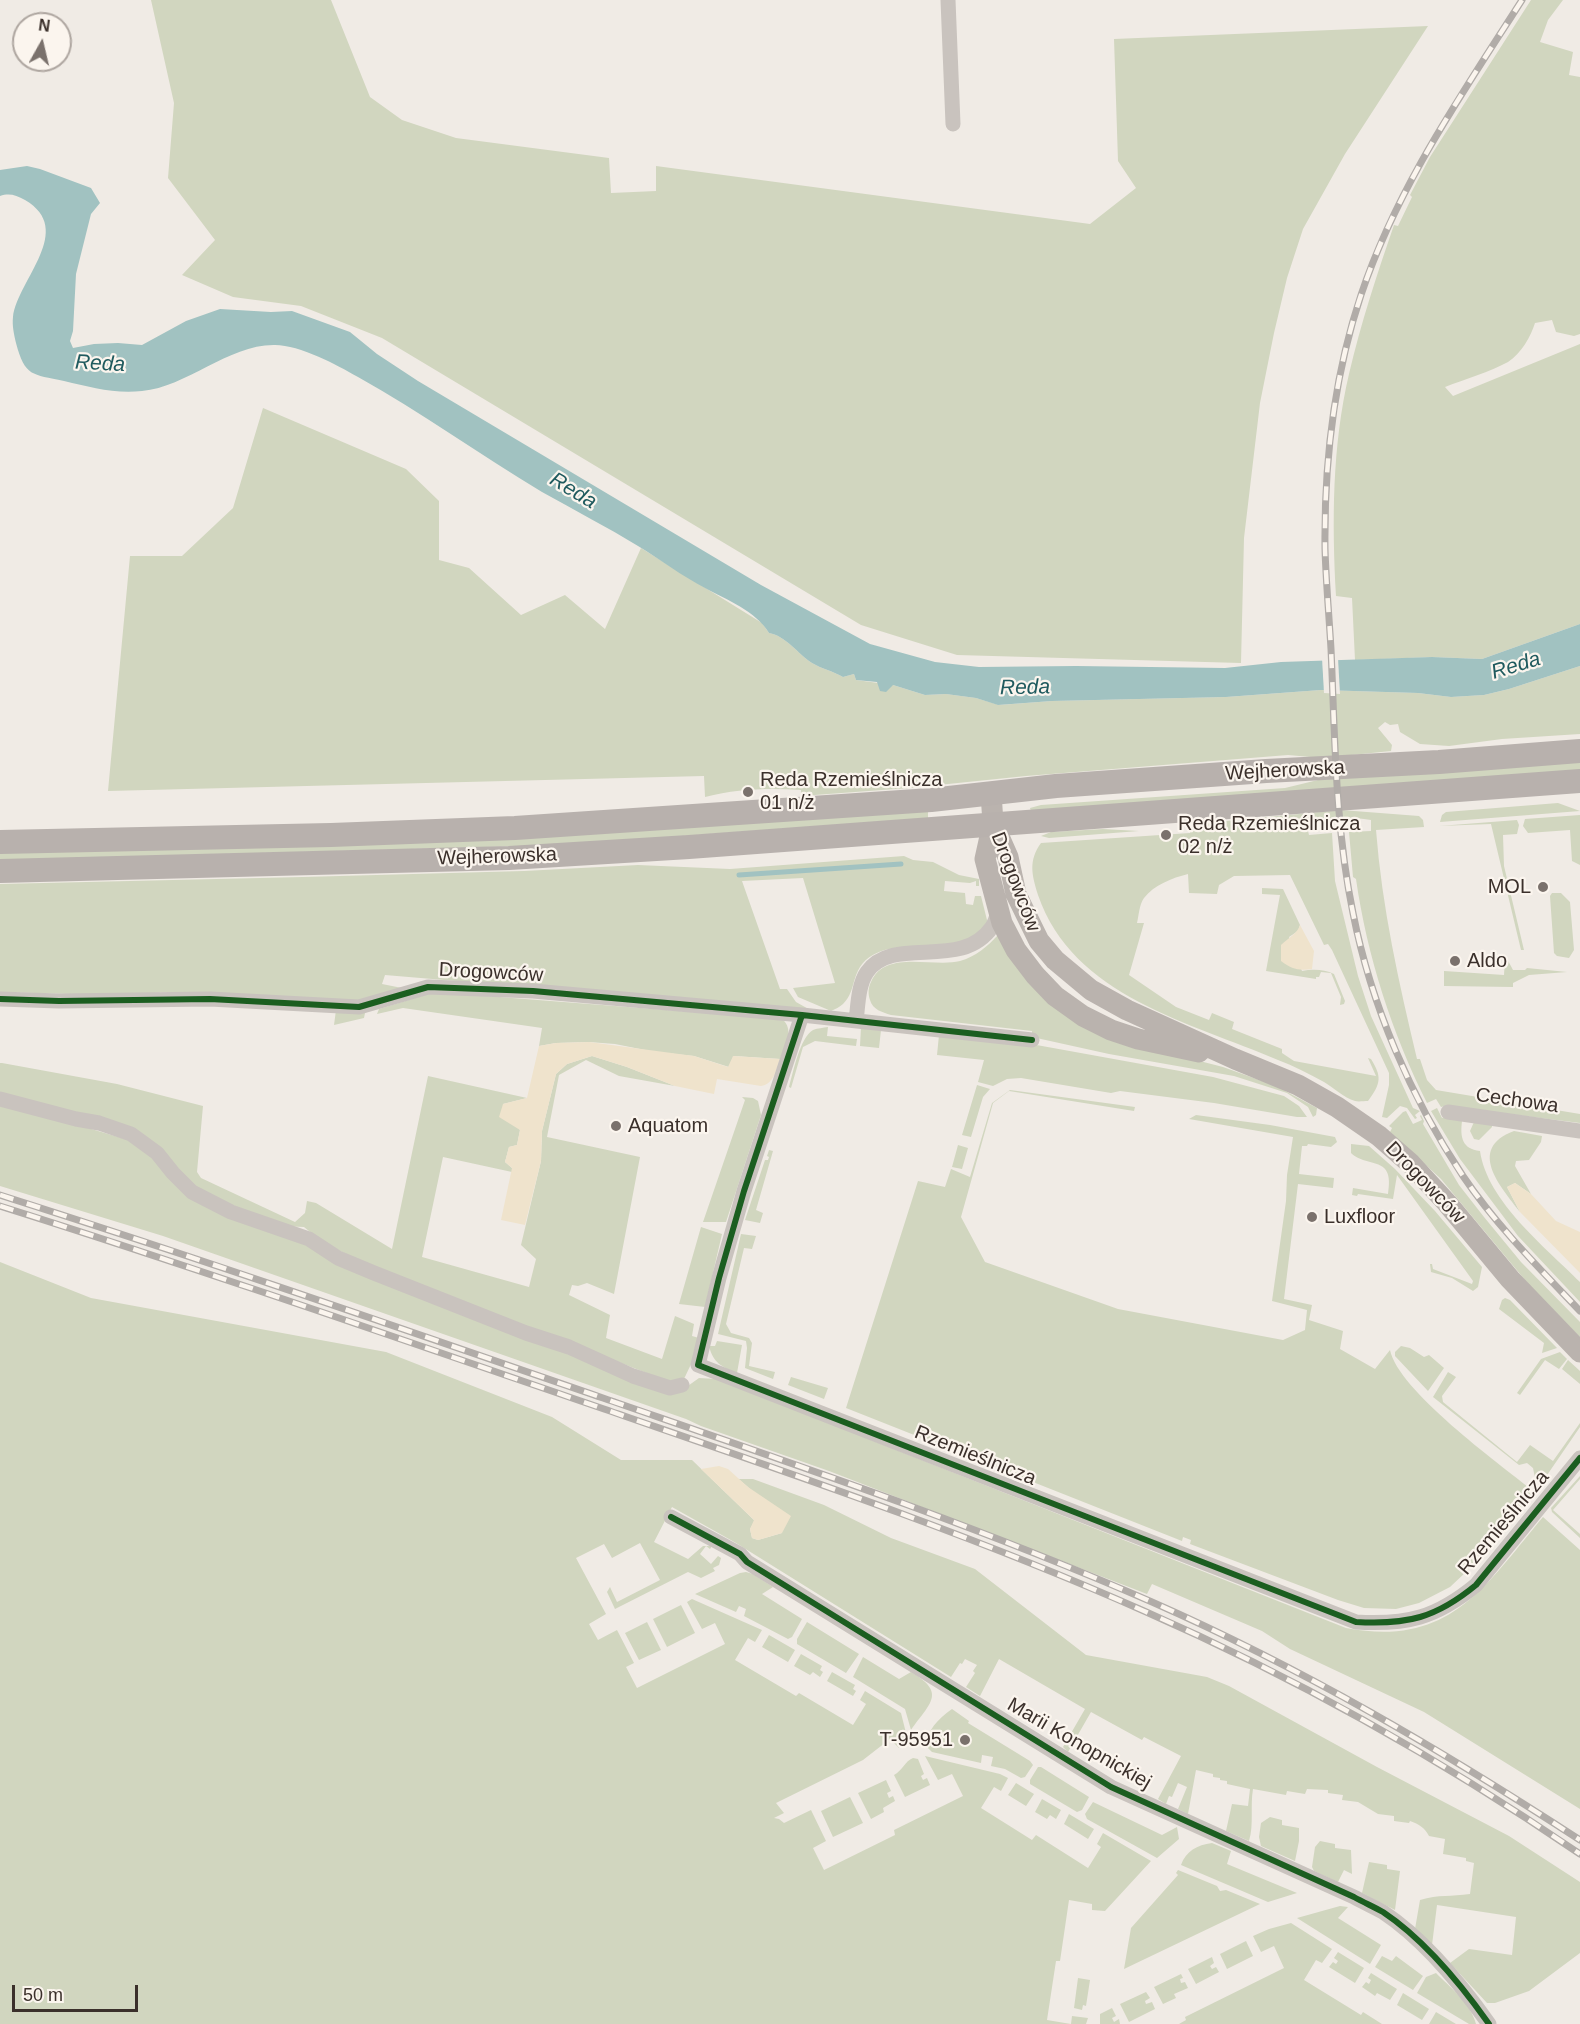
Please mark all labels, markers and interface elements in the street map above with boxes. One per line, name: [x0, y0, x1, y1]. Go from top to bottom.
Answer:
north arrow: [12, 12, 72, 72]
text: N: [37, 16, 51, 35]
water label: Reda: [74, 350, 126, 378]
water label: Reda: [545, 467, 601, 515]
water label: Reda: [1488, 647, 1544, 685]
water label: Reda: [1000, 675, 1050, 701]
street label: Wejherowska: [1225, 756, 1345, 786]
place label: Reda Rzemieślnicza 01 n/ż: [760, 768, 942, 815]
marker: Reda Rzemieślnicza 01 n/ż: [741, 785, 755, 799]
place label: Reda Rzemieślnicza 02 n/ż: [1178, 812, 1360, 859]
marker: Reda Rzemieślnicza 02 n/ż: [1159, 828, 1173, 842]
street label: Drogowców: [985, 829, 1045, 935]
street label: Wejherowska: [437, 843, 557, 871]
place label: MOL: [1488, 875, 1531, 899]
marker: MOL: [1536, 880, 1550, 894]
place label: Aldo: [1467, 949, 1507, 973]
marker: Aldo: [1448, 954, 1462, 968]
street label: Drogowców: [438, 958, 544, 988]
street label: Cechowa: [1474, 1083, 1560, 1119]
place label: Aquatom: [628, 1114, 708, 1138]
marker: Aquatom: [609, 1119, 623, 1133]
street label: Drogowców: [1380, 1137, 1470, 1229]
place label: Luxfloor: [1324, 1205, 1395, 1229]
marker: Luxfloor: [1305, 1210, 1319, 1224]
street label: Rzemieślnicza: [911, 1421, 1039, 1491]
street label: Rzemieślnicza: [1453, 1466, 1555, 1580]
street label: Marii Konopnickiej: [1003, 1693, 1155, 1795]
place label: T-95951: [880, 1728, 953, 1752]
marker: T-95951: [958, 1733, 972, 1747]
scale bar: [15, 1973, 141, 2011]
text: 50 m: [23, 1985, 63, 2005]

